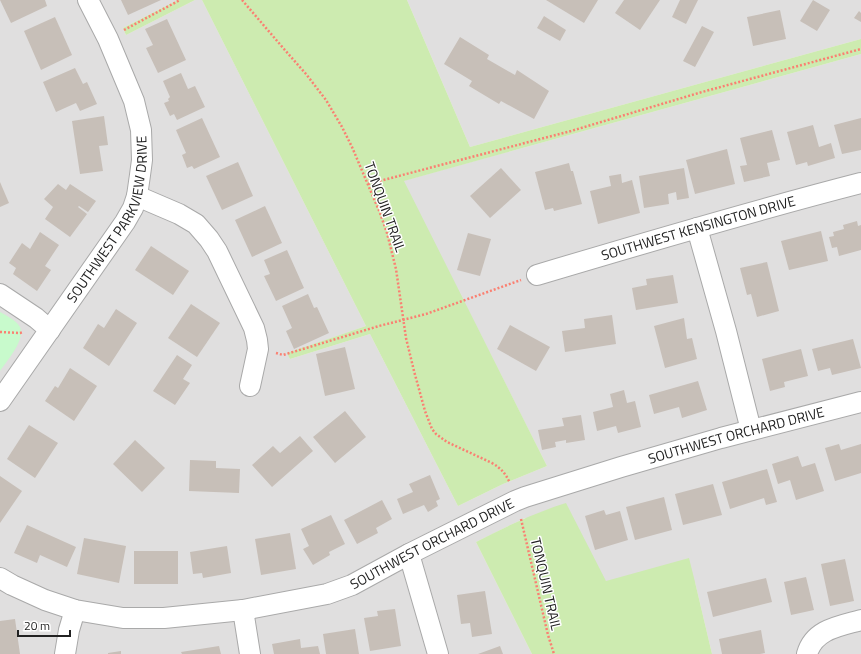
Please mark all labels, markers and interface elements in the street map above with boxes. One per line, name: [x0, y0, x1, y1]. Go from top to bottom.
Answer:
street label: SOUTHWEST PARKVIEW DRIVE: [61, 135, 152, 307]
street label: TONQUIN TRAIL: [359, 159, 412, 255]
street label: SOUTHWEST KENSINGTON DRIVE: [598, 190, 798, 265]
street label: SOUTHWEST ORCHARD DRIVE: [645, 401, 827, 469]
street label: SOUTHWEST ORCHARD DRIVE: [346, 492, 518, 594]
street label: TONQUIN TRAIL: [526, 536, 567, 633]
scale bar: [18, 612, 70, 638]
text: 20 m: [24, 616, 50, 635]

